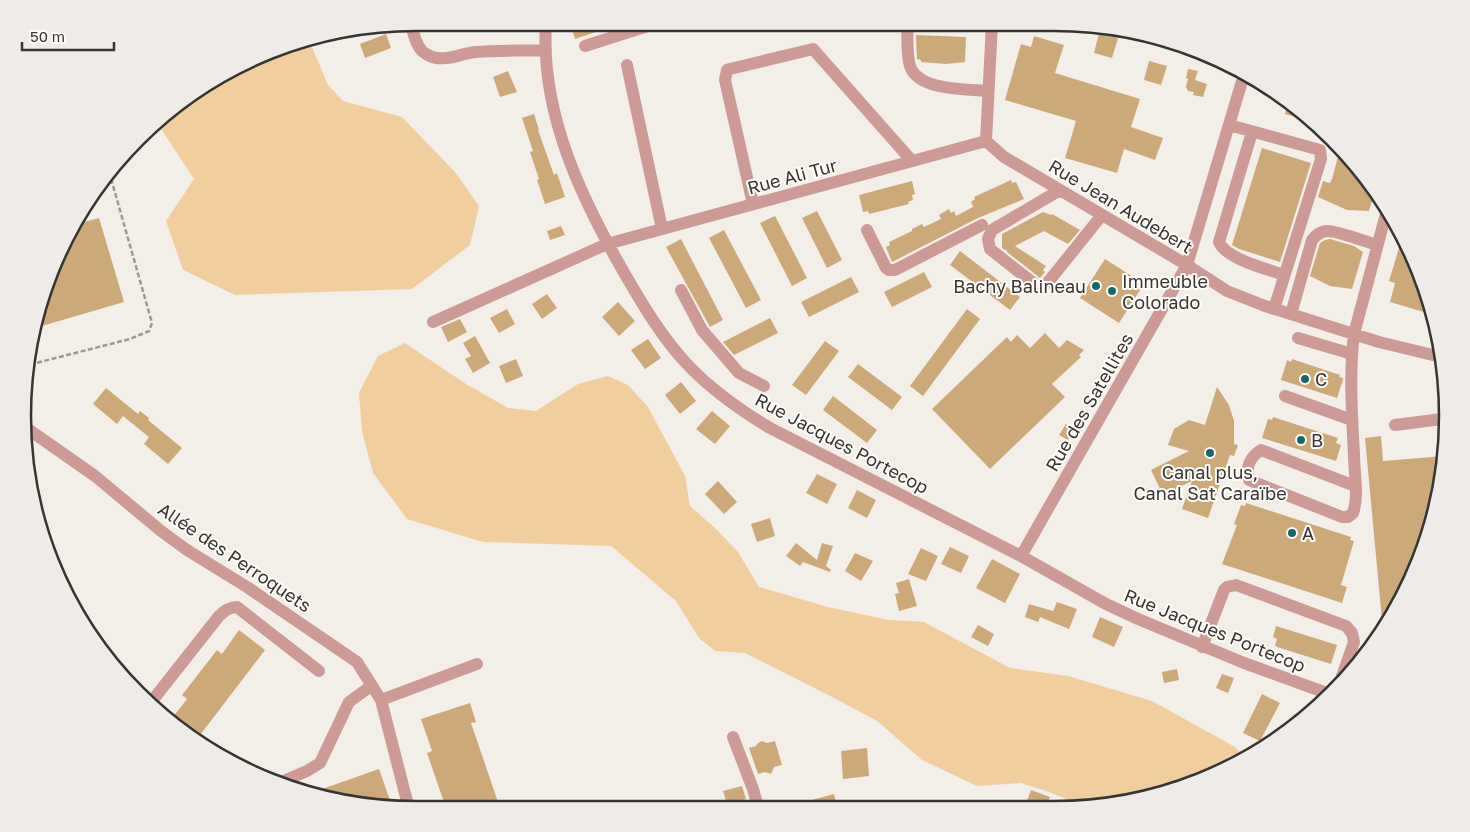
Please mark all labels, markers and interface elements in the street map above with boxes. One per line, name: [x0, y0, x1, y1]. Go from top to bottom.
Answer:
scale bar: [22, 20, 115, 52]
text: 50 m: [30, 27, 65, 45]
street label: Rue Ali Tur: [745, 153, 839, 199]
street label: Rue Jean Audebert: [1045, 154, 1197, 258]
place label: Immeuble Colorado: [1122, 270, 1208, 313]
place label: Bachy Balineau: [953, 275, 1086, 297]
marker: Bachy Balineau: [1090, 280, 1102, 292]
marker: Immeuble Colorado: [1106, 285, 1118, 297]
street label: Rue des Satellites: [1040, 329, 1138, 475]
place label: C: [1315, 368, 1327, 390]
marker: C: [1299, 373, 1311, 385]
street label: Rue Jacques Portecop: [752, 388, 932, 498]
place label: B: [1311, 429, 1323, 451]
marker: B: [1295, 434, 1307, 446]
marker: Canal plus, Canal Sat Caraïbe: [1204, 447, 1216, 459]
place label: Canal plus, Canal Sat Caraïbe: [1133, 461, 1287, 504]
street label: Allée des Perroquets: [154, 498, 316, 616]
place label: A: [1302, 522, 1314, 544]
marker: A: [1286, 527, 1298, 539]
street label: Rue Jacques Portecop: [1121, 584, 1309, 676]

